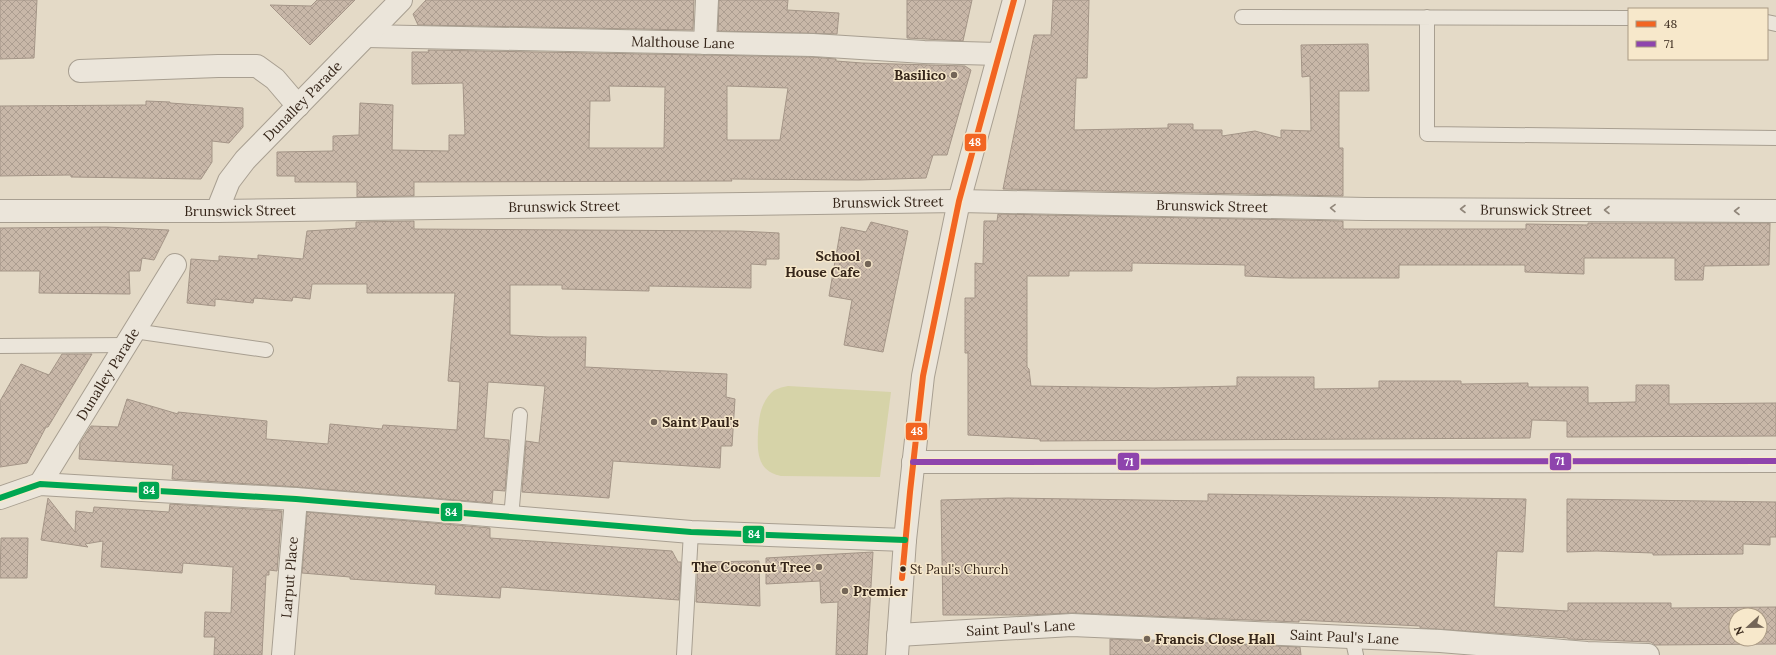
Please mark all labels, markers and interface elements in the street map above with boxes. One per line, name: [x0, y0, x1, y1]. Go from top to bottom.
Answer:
legend: [1628, 8, 1768, 60]
text: 48: [1664, 16, 1678, 31]
street label: Malthouse Lane: [631, 32, 735, 52]
text: 71: [1664, 36, 1674, 51]
street label: Dunalley Parade: [259, 57, 346, 145]
place label: Basilico: [894, 66, 946, 84]
marker: Basilico: [949, 70, 959, 80]
line badge: 48: [964, 133, 987, 152]
text: 48: [969, 135, 981, 149]
street label: Brunswick Street: [832, 192, 944, 212]
street label: Brunswick Street: [1156, 196, 1268, 216]
street label: Brunswick Street: [508, 197, 620, 216]
street label: Brunswick Street: [184, 201, 296, 220]
street label: Brunswick Street: [1480, 201, 1592, 219]
one-way arrow: [1330, 204, 1336, 212]
one-way arrow: [1460, 205, 1466, 213]
one-way arrow: [1604, 206, 1610, 214]
one-way arrow: [1734, 207, 1740, 215]
place label: School House Cafe: [785, 247, 861, 281]
marker: School House Cafe: [863, 259, 873, 269]
street label: Dunalley Parade: [72, 324, 143, 424]
place label: Saint Paul's: [662, 413, 739, 431]
marker: Saint Paul's: [649, 417, 659, 427]
line badge: 48: [905, 422, 928, 441]
text: 48: [911, 424, 923, 438]
line badge: 71: [1117, 452, 1140, 471]
line badge: 71: [1549, 452, 1572, 471]
text: 71: [1555, 454, 1565, 468]
text: 71: [1124, 455, 1134, 469]
line badge: 84: [138, 481, 160, 500]
text: 84: [143, 483, 155, 497]
line badge: 84: [440, 502, 463, 522]
text: 84: [445, 505, 457, 519]
line badge: 84: [742, 525, 765, 544]
text: 84: [748, 527, 760, 541]
street label: Larput Place: [277, 535, 302, 619]
place label: The Coconut Tree: [692, 558, 811, 576]
place label: St Paul's Church: [910, 561, 1009, 578]
marker: The Coconut Tree: [814, 562, 824, 572]
marker: St Paul's Church: [898, 564, 908, 574]
place label: Premier: [853, 582, 908, 600]
marker: Premier: [840, 586, 850, 596]
north arrow: [1728, 607, 1768, 647]
street label: Saint Paul's Lane: [966, 616, 1076, 640]
text: N: [1730, 624, 1747, 637]
street label: Saint Paul's Lane: [1290, 625, 1400, 648]
place label: Francis Close Hall: [1155, 630, 1276, 648]
marker: Francis Close Hall: [1142, 634, 1152, 644]

